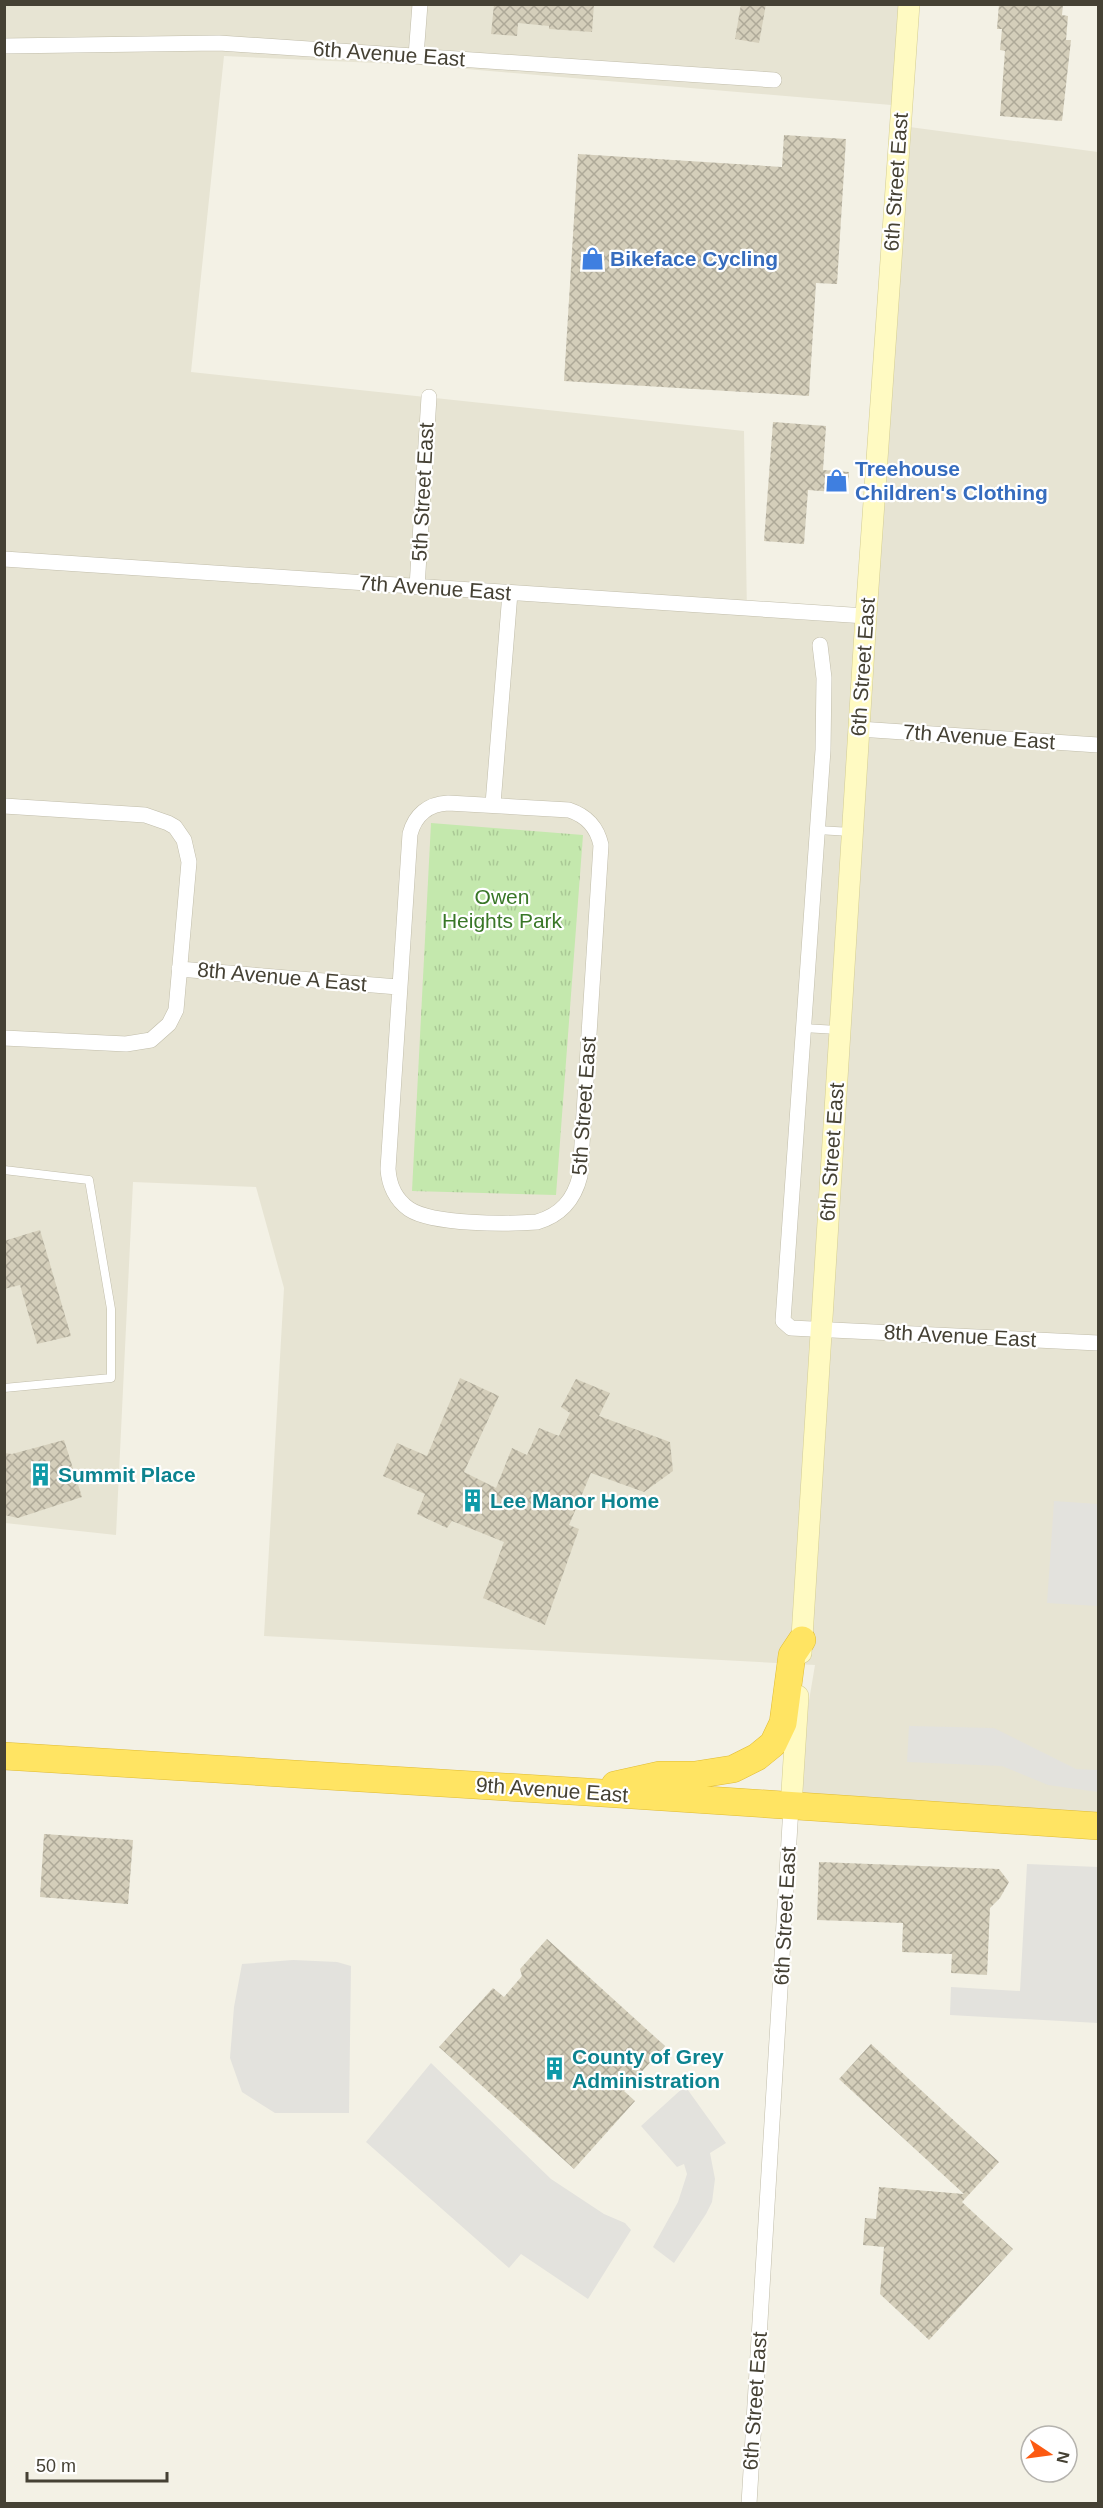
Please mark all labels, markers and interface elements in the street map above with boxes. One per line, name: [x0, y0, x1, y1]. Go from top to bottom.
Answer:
street label: 6th Avenue East: [312, 37, 466, 70]
street label: 6th Street East: [879, 112, 912, 252]
shop icon: Bikeface Cycling: [579, 246, 605, 272]
place label: Bikeface Cycling: [610, 247, 778, 270]
street label: 5th Street East: [407, 422, 438, 562]
place label: Treehouse Children's Clothing: [855, 457, 1048, 504]
shop icon: Treehouse Children's Clothing: [824, 468, 850, 494]
street label: 7th Avenue East: [358, 571, 512, 604]
street label: 6th Street East: [846, 597, 879, 737]
street label: 7th Avenue East: [902, 720, 1056, 753]
park label: Owen Heights Park: [442, 885, 563, 932]
street label: 8th Avenue A East: [196, 958, 368, 995]
street label: 5th Street East: [567, 1036, 600, 1176]
street label: 6th Street East: [815, 1082, 848, 1222]
street label: 8th Avenue East: [883, 1320, 1037, 1351]
building icon: Summit Place: [27, 1462, 53, 1488]
place label: Summit Place: [58, 1463, 196, 1486]
building icon: Lee Manor Home: [459, 1488, 485, 1514]
place label: Lee Manor Home: [490, 1489, 659, 1512]
street label: 9th Avenue East: [475, 1773, 629, 1806]
street label: 6th Street East: [769, 1846, 800, 1986]
place label: County of Grey Administration: [572, 2045, 724, 2092]
building icon: County of Grey Administration: [541, 2056, 567, 2082]
street label: 6th Street East: [738, 2331, 771, 2471]
north arrow: [1019, 2424, 1079, 2484]
scale bar: [27, 2445, 166, 2483]
text: N: [1054, 2450, 1073, 2465]
text: 50 m: [36, 2456, 76, 2476]

